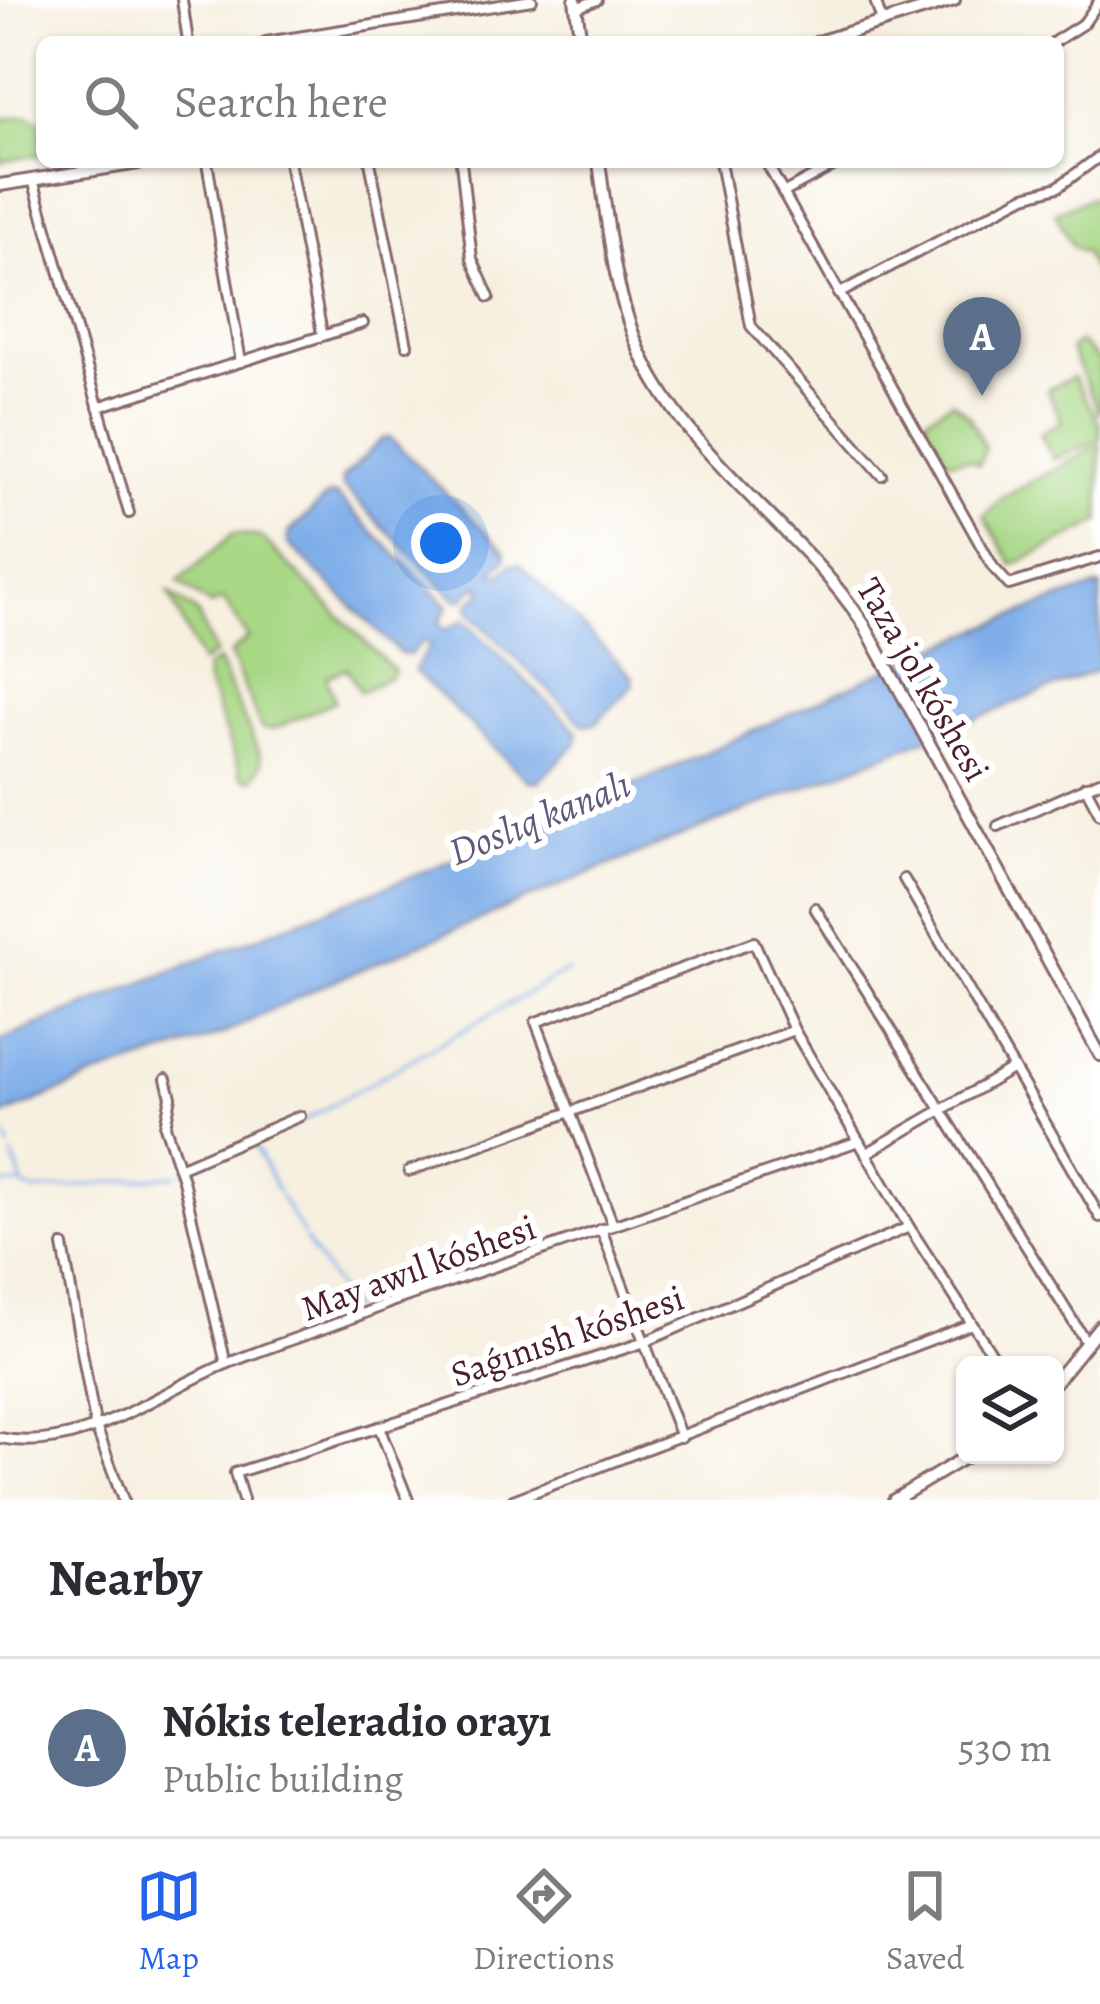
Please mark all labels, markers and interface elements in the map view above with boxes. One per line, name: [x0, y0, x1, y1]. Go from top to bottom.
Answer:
search box: [36, 36, 1064, 168]
icon: search: [78, 69, 144, 135]
text: Search here: [174, 71, 388, 133]
pin: A: [943, 297, 1021, 396]
your location: [411, 513, 471, 573]
street label: Taza jol kóshesi: [845, 568, 1002, 790]
water label: Doslıq kanalı: [441, 757, 638, 878]
street label: May awıl kóshesi: [294, 1202, 542, 1333]
street label: Saǵınısh kóshesi: [444, 1273, 690, 1398]
map controls: [956, 1356, 1064, 1464]
button: layers: [956, 1356, 1064, 1464]
text: Nearby: [48, 1543, 202, 1613]
text: Nókis teleradio orayı: [162, 1690, 552, 1752]
text: A: [75, 1721, 99, 1774]
text: 530 m: [958, 1721, 1052, 1774]
text: Public building: [162, 1752, 403, 1805]
tab: Map: [136, 1863, 202, 1980]
tab: Directions: [473, 1863, 615, 1980]
tab: Saved: [886, 1863, 964, 1980]

